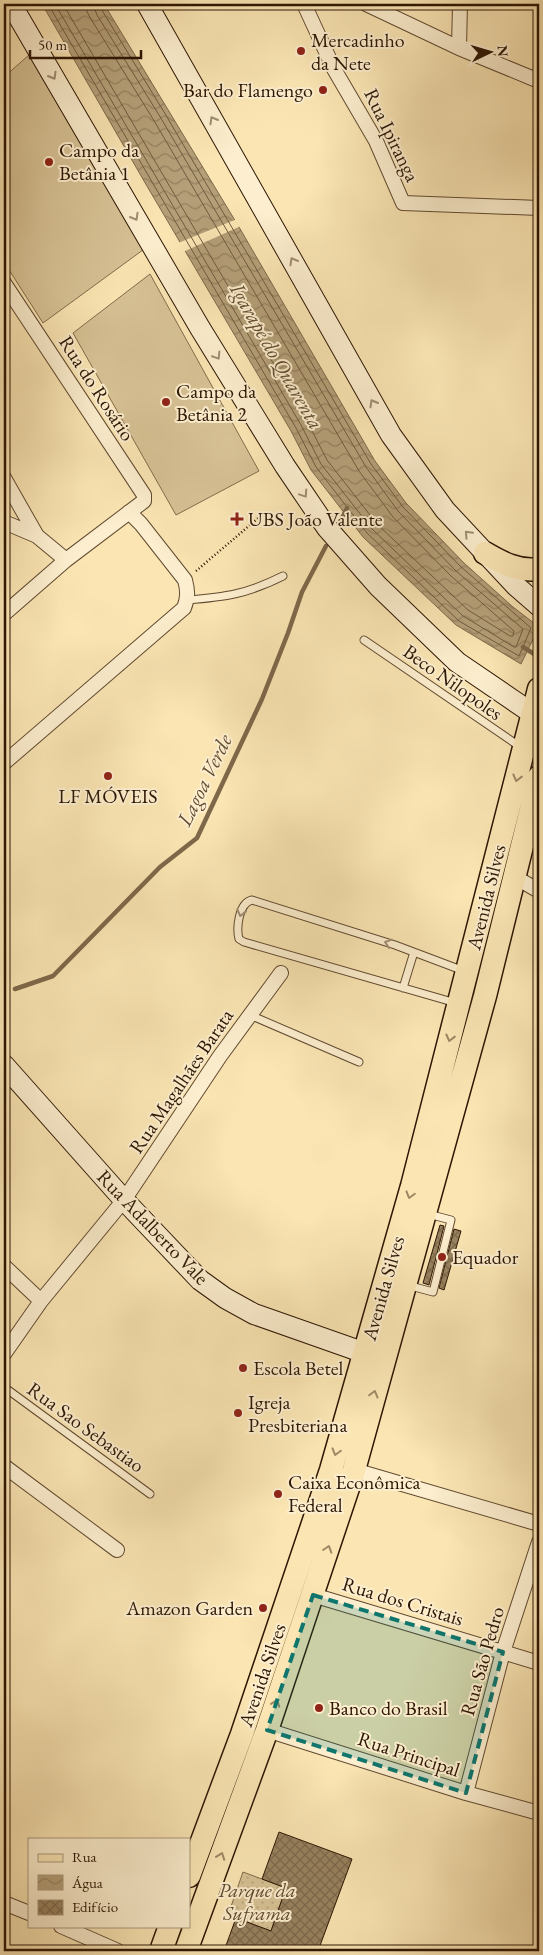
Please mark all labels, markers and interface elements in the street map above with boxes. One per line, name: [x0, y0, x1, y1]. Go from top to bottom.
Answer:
place label: Mercadinho da Nete: [311, 27, 405, 76]
scale bar: [30, 28, 141, 60]
north arrow: [466, 28, 516, 78]
text: 50 m: [38, 35, 67, 54]
text: N: [493, 44, 512, 58]
marker: Mercadinho da Nete: [295, 45, 307, 57]
one-way arrow: [46, 71, 56, 80]
place label: Bar do Flamengo: [183, 77, 313, 103]
marker: Bar do Flamengo: [317, 84, 329, 96]
street label: Rua Ipiranga: [358, 84, 426, 186]
one-way arrow: [209, 116, 219, 125]
place label: Campo da Betânia 1: [59, 137, 139, 186]
marker: Campo da Betânia 1: [43, 156, 55, 168]
one-way arrow: [128, 211, 138, 220]
one-way arrow: [289, 258, 299, 267]
water label: Igarapé do Quarenta: [224, 277, 330, 434]
street label: Rua do Rosário: [53, 330, 141, 446]
one-way arrow: [211, 351, 221, 360]
place label: Campo da Betânia 2: [176, 378, 256, 427]
marker: Campo da Betânia 2: [160, 396, 172, 408]
one-way arrow: [369, 399, 379, 408]
one-way arrow: [298, 488, 307, 497]
place label: UBS João Valente: [248, 506, 383, 532]
marker: UBS João Valente: [230, 512, 244, 526]
one-way arrow: [465, 531, 474, 540]
street label: Beco Nilopoles: [398, 638, 508, 726]
water label: Lagoa Verde: [170, 729, 238, 831]
marker: LF MÓVEIS: [102, 770, 114, 782]
one-way arrow: [512, 774, 522, 782]
place label: LF MÓVEIS: [58, 783, 158, 809]
street label: Avenida Silves: [460, 842, 512, 953]
one-way arrow: [236, 909, 247, 918]
one-way arrow: [385, 938, 393, 948]
street label: Rua Magalhães Barata: [123, 1004, 239, 1158]
one-way arrow: [445, 1033, 456, 1042]
street label: Rua Adalberto Vale: [91, 1164, 215, 1290]
one-way arrow: [405, 1190, 415, 1199]
street label: Avenida Silves: [355, 1233, 410, 1344]
place label: Equador: [452, 1244, 519, 1270]
marker: Equador: [436, 1251, 448, 1263]
place label: Escola Betel: [253, 1355, 343, 1381]
marker: Escola Betel: [237, 1362, 249, 1374]
street label: Rua Sao Sebastiao: [22, 1376, 150, 1478]
place label: Igreja Presbiteriana: [248, 1389, 347, 1438]
one-way arrow: [369, 1390, 379, 1398]
marker: Igreja Presbiteriana: [232, 1407, 244, 1419]
one-way arrow: [332, 1448, 342, 1456]
place label: Caixa Econômica Federal: [288, 1469, 421, 1518]
marker: Caixa Econômica Federal: [272, 1488, 284, 1500]
one-way arrow: [322, 1546, 332, 1554]
street label: Rua dos Cristais: [339, 1570, 467, 1632]
place label: Amazon Garden: [125, 1595, 253, 1621]
marker: Amazon Garden: [257, 1602, 269, 1614]
street label: Rua São Pedro: [454, 1603, 510, 1719]
street label: Avenida Silves: [232, 1620, 292, 1731]
place label: Banco do Brasil: [329, 1695, 448, 1721]
one-way arrow: [270, 1700, 280, 1708]
marker: Banco do Brasil: [313, 1702, 325, 1714]
street label: Rua Principal: [355, 1725, 463, 1783]
legend: [28, 1838, 190, 1928]
text: Rua: [72, 1847, 97, 1866]
one-way arrow: [215, 1852, 225, 1861]
text: Água: [71, 1873, 103, 1892]
park label: Parque da Suframa: [218, 1877, 296, 1926]
text: Edifício: [72, 1897, 118, 1916]

